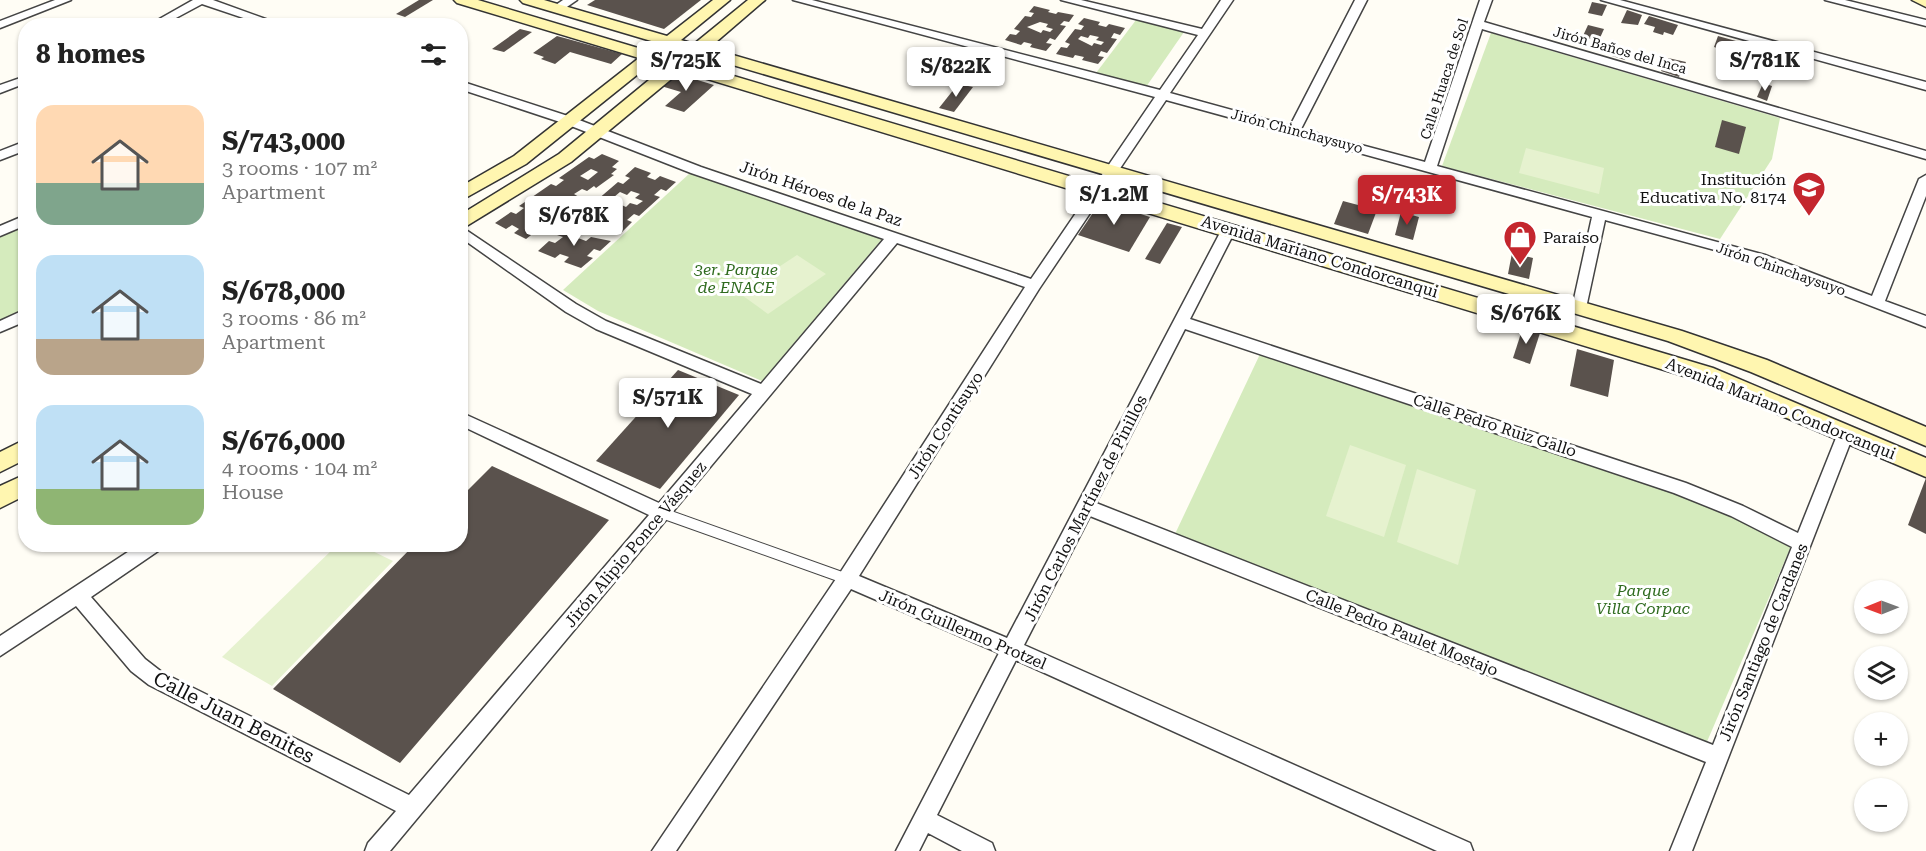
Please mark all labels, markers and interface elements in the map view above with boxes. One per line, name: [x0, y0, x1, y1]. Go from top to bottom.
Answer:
street label: Calle Huaca de Sol: [1417, 16, 1471, 142]
street label: Jirón Baños del Inca: [1551, 23, 1689, 77]
icon: filters: [417, 38, 450, 71]
text: 8 homes: [36, 39, 145, 69]
pin: S/725K: [637, 41, 735, 92]
pin: S/781K: [1716, 41, 1814, 92]
pin: S/822K: [907, 47, 1005, 98]
text: S/725K: [651, 48, 721, 72]
text: S/781K: [1730, 48, 1800, 72]
text: S/822K: [921, 54, 991, 78]
street label: Jirón Chinchaysuyo: [1229, 106, 1365, 156]
text: S/743,000: [222, 126, 345, 156]
icon: home: [84, 129, 156, 201]
text: 3 rooms · 107 m²: [222, 156, 377, 180]
street label: Jirón Héroes de la Paz: [737, 157, 905, 230]
place label: Institución Educativa No. 8174: [1640, 170, 1786, 207]
school or university icon: Institución Educativa No. 8174: [1791, 170, 1827, 217]
pin: S/1.2M: [1065, 175, 1163, 226]
pin: S/743K: [1358, 175, 1456, 226]
text: Apartment: [222, 180, 325, 204]
text: S/1.2M: [1080, 182, 1148, 206]
text: S/743K: [1372, 182, 1442, 206]
pin: S/678K: [525, 196, 623, 247]
text: S/678K: [539, 203, 609, 227]
street label: Avenida Mariano Condorcanqui: [1199, 211, 1441, 302]
shop icon: Paraíso: [1502, 219, 1538, 266]
place label: Paraíso: [1543, 228, 1599, 247]
street label: Jirón Chinchaysuyo: [1714, 239, 1848, 299]
park label: 3er. Parque de ENACE: [693, 260, 778, 297]
text: S/678,000: [222, 276, 345, 306]
icon: home: [84, 279, 156, 351]
pin: S/676K: [1477, 294, 1575, 345]
text: S/676K: [1491, 301, 1561, 325]
text: 3 rooms · 86 m²: [222, 306, 366, 330]
text: Apartment: [222, 330, 325, 354]
street label: Avenida Mariano Condorcanqui: [1663, 353, 1899, 463]
street label: Jirón Contisuyo: [904, 368, 987, 482]
pin: S/571K: [619, 378, 717, 429]
text: S/571K: [633, 385, 703, 409]
street label: Calle Pedro Ruiz Gallo: [1411, 390, 1579, 461]
street label: Jirón Carlos Martínez de Pinillos: [1020, 392, 1151, 625]
text: S/676,000: [222, 426, 345, 456]
icon: home: [84, 429, 156, 501]
text: 4 rooms · 104 m²: [222, 456, 377, 480]
street label: Jirón Alipio Ponce Vásquez: [561, 457, 711, 631]
text: House: [222, 480, 284, 504]
street label: Jirón Santiago de Cardanes: [1715, 540, 1812, 744]
north arrow: [1854, 580, 1908, 634]
map controls: [1854, 580, 1908, 832]
park label: Parque Villa Corpac: [1596, 581, 1691, 618]
street label: Calle Pedro Paulet Mostajo: [1303, 585, 1501, 680]
street label: Jirón Guillermo Protzel: [876, 586, 1049, 673]
button: layers: [1854, 646, 1908, 700]
street label: Calle Juan Benites: [150, 666, 318, 768]
button: +: [1854, 712, 1908, 766]
button: −: [1854, 778, 1908, 832]

